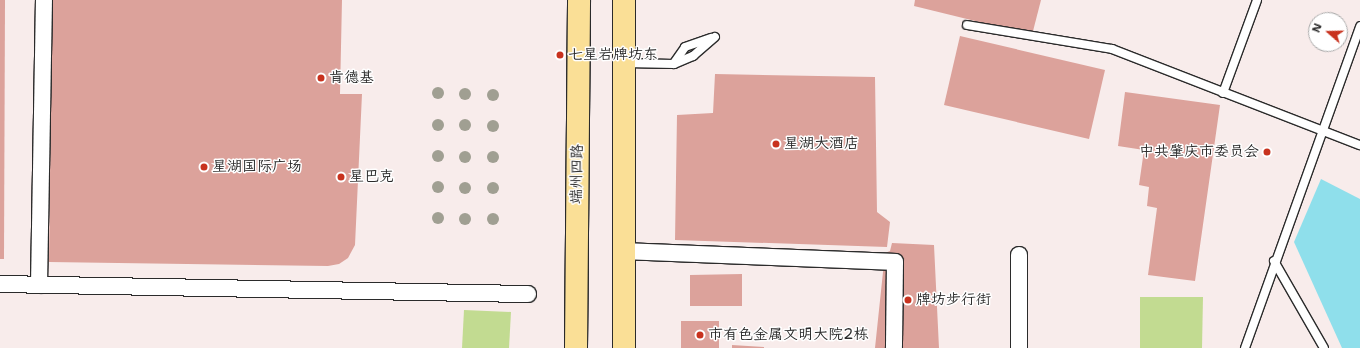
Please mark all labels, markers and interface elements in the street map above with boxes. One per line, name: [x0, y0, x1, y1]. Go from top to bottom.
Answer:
north arrow: [1308, 12, 1348, 52]
text: N: [1309, 21, 1326, 35]
place label: 七星岩牌坊东: [568, 46, 658, 64]
marker: 七星岩牌坊东: [555, 50, 565, 60]
place label: 肯德基: [329, 69, 374, 87]
marker: 肯德基: [316, 73, 326, 83]
place label: 星湖大酒店: [784, 135, 859, 153]
marker: 星湖大酒店: [771, 139, 781, 149]
place label: 中共肇庆市委员会: [1139, 143, 1259, 161]
street label: 端州四路: [567, 144, 587, 204]
marker: 中共肇庆市委员会: [1262, 147, 1272, 157]
place label: 星湖国际广场: [212, 158, 302, 176]
marker: 星湖国际广场: [199, 162, 209, 172]
place label: 星巴克: [349, 168, 394, 186]
marker: 星巴克: [336, 172, 346, 182]
place label: 牌坊步行街: [916, 291, 991, 309]
marker: 牌坊步行街: [903, 295, 913, 305]
place label: 市有色金属文明大院2栋: [708, 326, 868, 344]
marker: 市有色金属文明大院2栋: [695, 330, 705, 340]

